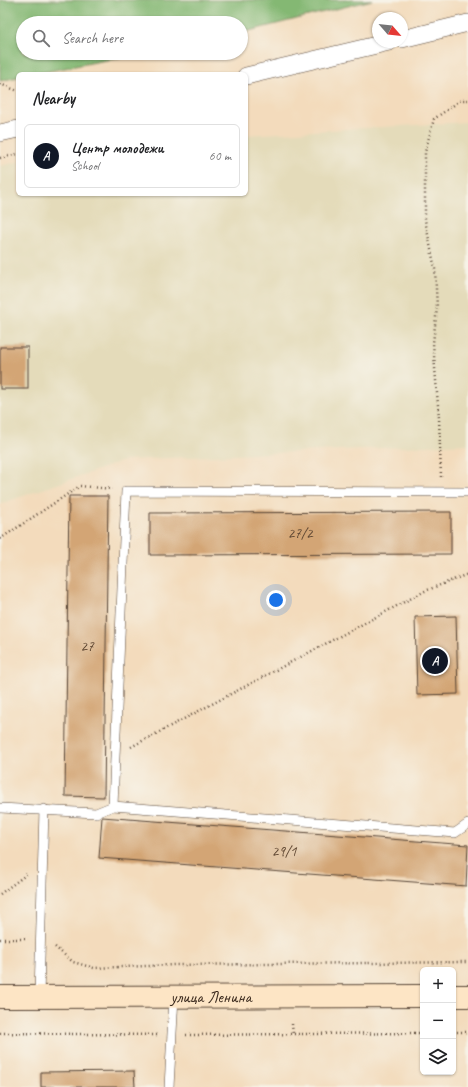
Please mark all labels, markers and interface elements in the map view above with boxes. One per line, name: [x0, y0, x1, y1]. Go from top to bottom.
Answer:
north arrow: [372, 12, 408, 48]
search box: [16, 16, 248, 60]
icon: search: [30, 27, 52, 49]
text: Search here: [62, 29, 123, 48]
text: Nearby: [32, 88, 75, 109]
text: Центр молодежи: [71, 139, 164, 158]
text: A: [43, 148, 49, 164]
text: 60 m: [209, 148, 231, 164]
text: School: [71, 158, 99, 174]
house number: 27/2: [287, 524, 314, 543]
your location: [266, 590, 286, 610]
house number: 27: [80, 637, 95, 656]
pin: A: [422, 646, 448, 676]
house number: 29/1: [271, 842, 298, 861]
map controls: [420, 967, 456, 1075]
button: +: [420, 967, 456, 1003]
street label: улица Ленина: [170, 986, 254, 1008]
button: −: [420, 1003, 456, 1039]
button: layers: [420, 1039, 456, 1075]

